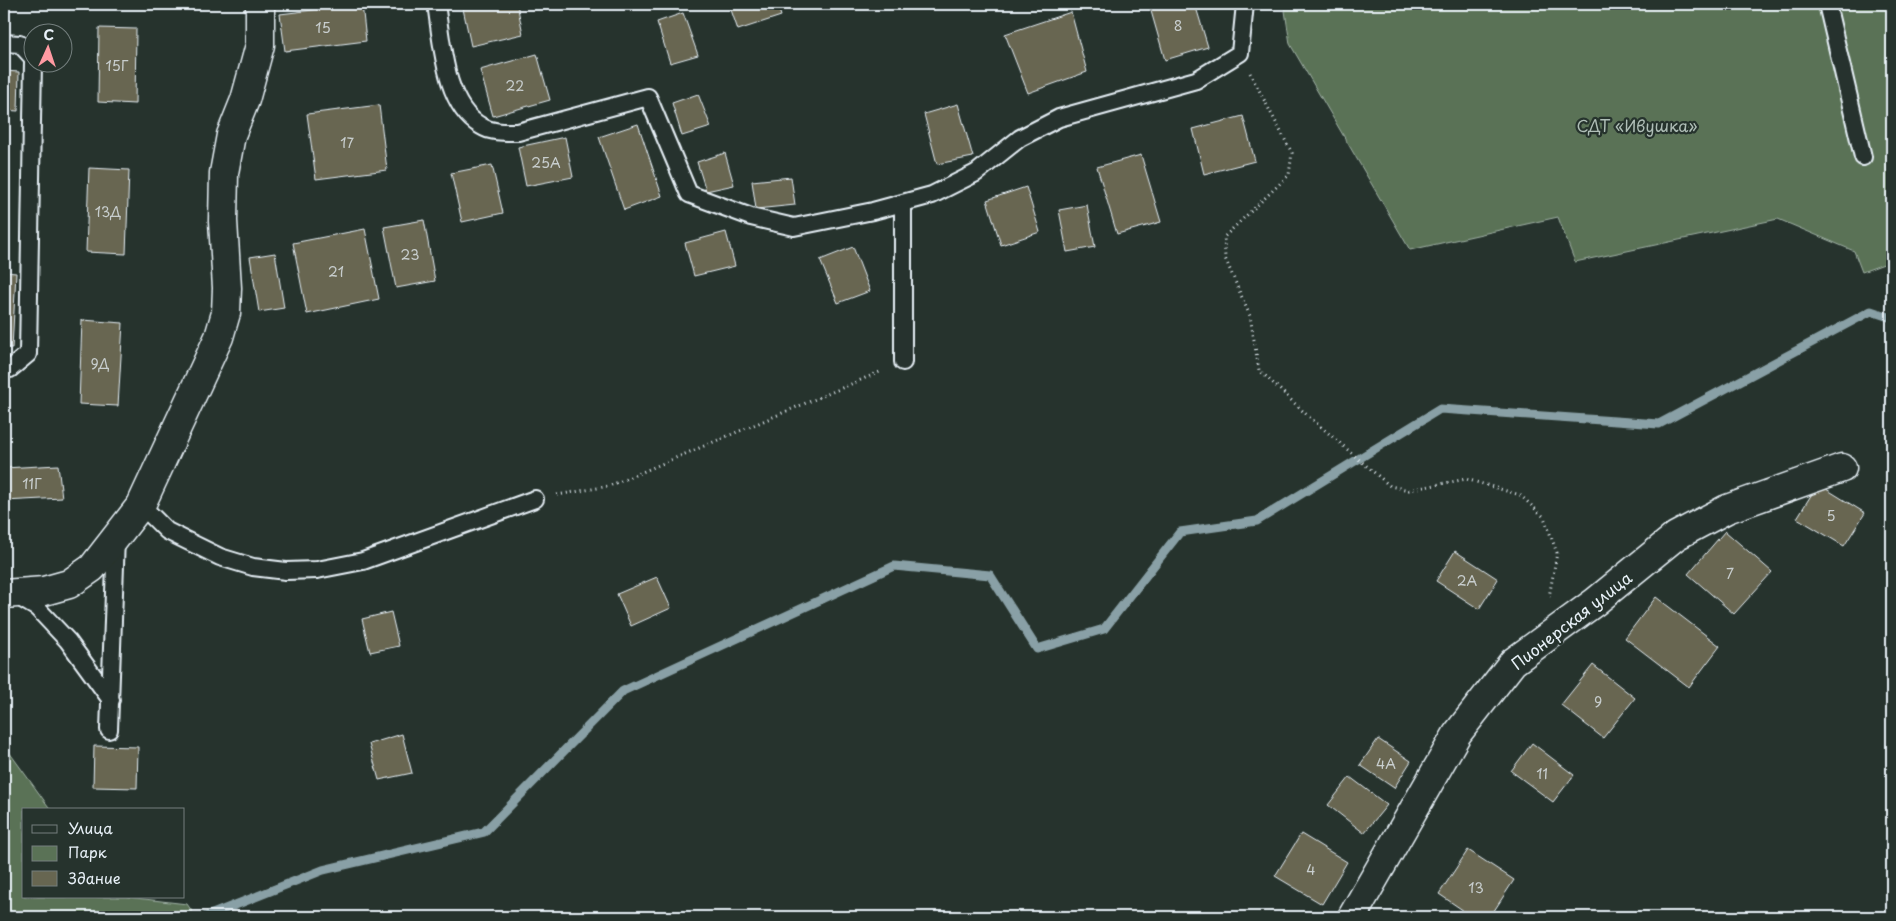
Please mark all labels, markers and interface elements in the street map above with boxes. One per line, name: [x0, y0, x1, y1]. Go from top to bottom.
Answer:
house number: 8: [1174, 15, 1182, 36]
house number: 15: [315, 17, 331, 38]
north arrow: [22, 22, 72, 72]
text: С: [43, 24, 55, 45]
house number: 15Г: [106, 55, 129, 76]
house number: 22: [506, 75, 524, 96]
park label: СДТ «Ивушка»: [1576, 113, 1698, 137]
house number: 17: [340, 132, 354, 153]
house number: 25А: [531, 152, 561, 173]
house number: 13Д: [95, 201, 121, 222]
house number: 23: [401, 244, 419, 265]
house number: 21: [328, 261, 344, 282]
house number: 9Д: [90, 353, 110, 374]
house number: 11Г: [22, 473, 42, 494]
house number: 5: [1826, 505, 1836, 526]
house number: 7: [1726, 563, 1734, 584]
street label: Пионерская улица: [1506, 565, 1636, 675]
house number: 2А: [1457, 570, 1478, 591]
house number: 9: [1594, 691, 1602, 712]
house number: 4А: [1376, 753, 1396, 774]
house number: 11: [1536, 763, 1548, 784]
legend: [22, 808, 185, 898]
text: Улица: [68, 816, 113, 839]
text: Парк: [68, 840, 107, 863]
house number: 4: [1306, 859, 1316, 880]
text: Здание: [68, 866, 121, 889]
house number: 13: [1468, 877, 1484, 898]

